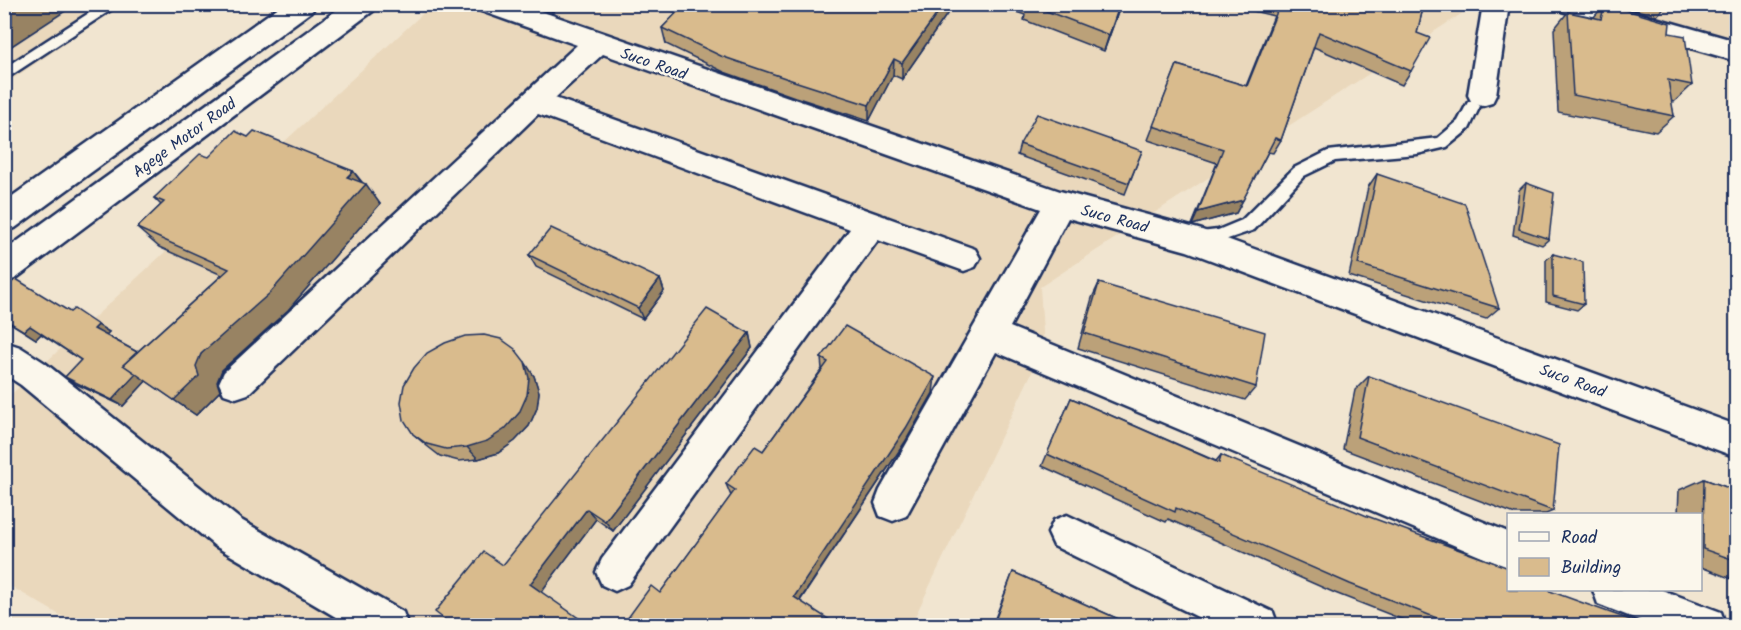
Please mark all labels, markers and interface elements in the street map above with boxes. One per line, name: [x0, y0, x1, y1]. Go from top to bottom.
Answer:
street label: Suco Road: [617, 41, 691, 88]
street label: Agege Motor Road: [128, 91, 243, 184]
street label: Suco Road: [1078, 198, 1152, 241]
street label: Suco Road: [1536, 358, 1610, 405]
legend: [1507, 513, 1702, 591]
text: Road: [1561, 524, 1598, 553]
text: Building: [1561, 554, 1621, 583]

